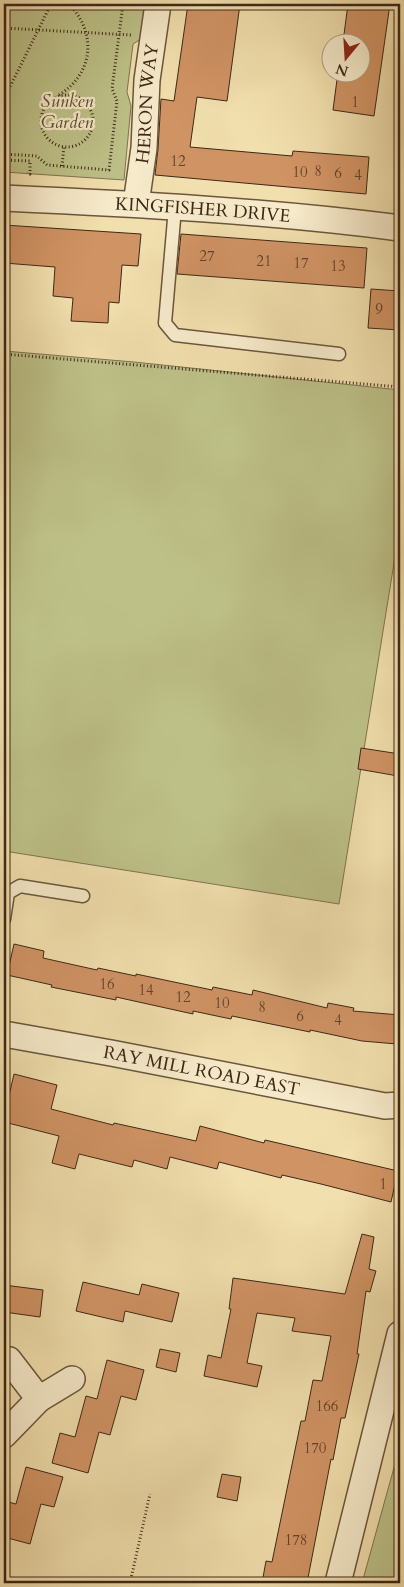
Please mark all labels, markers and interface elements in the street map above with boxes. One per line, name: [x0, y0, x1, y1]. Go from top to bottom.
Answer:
north arrow: [322, 32, 372, 82]
street label: HERON WAY: [129, 41, 165, 165]
text: N: [333, 59, 351, 81]
park label: Sunken Garden: [41, 89, 94, 135]
house number: 1: [351, 92, 359, 112]
house number: 12: [170, 151, 186, 171]
house number: 8: [314, 161, 322, 181]
house number: 10: [292, 162, 308, 182]
house number: 6: [334, 163, 342, 183]
house number: 4: [354, 165, 362, 185]
street label: KINGFISHER DRIVE: [114, 191, 291, 228]
house number: 27: [199, 246, 215, 266]
house number: 21: [256, 251, 272, 271]
house number: 17: [293, 253, 309, 273]
house number: 13: [330, 256, 346, 276]
house number: 9: [375, 299, 383, 319]
house number: 16: [99, 974, 115, 994]
house number: 14: [138, 980, 154, 1000]
house number: 12: [175, 987, 191, 1007]
house number: 10: [214, 993, 230, 1013]
house number: 8: [258, 997, 266, 1017]
house number: 6: [296, 1006, 304, 1026]
house number: 4: [334, 1010, 342, 1030]
street label: RAY MILL ROAD EAST: [101, 1039, 302, 1102]
house number: 1: [379, 1174, 387, 1194]
house number: 166: [315, 1396, 339, 1416]
house number: 170: [303, 1438, 327, 1458]
house number: 178: [284, 1530, 308, 1550]

